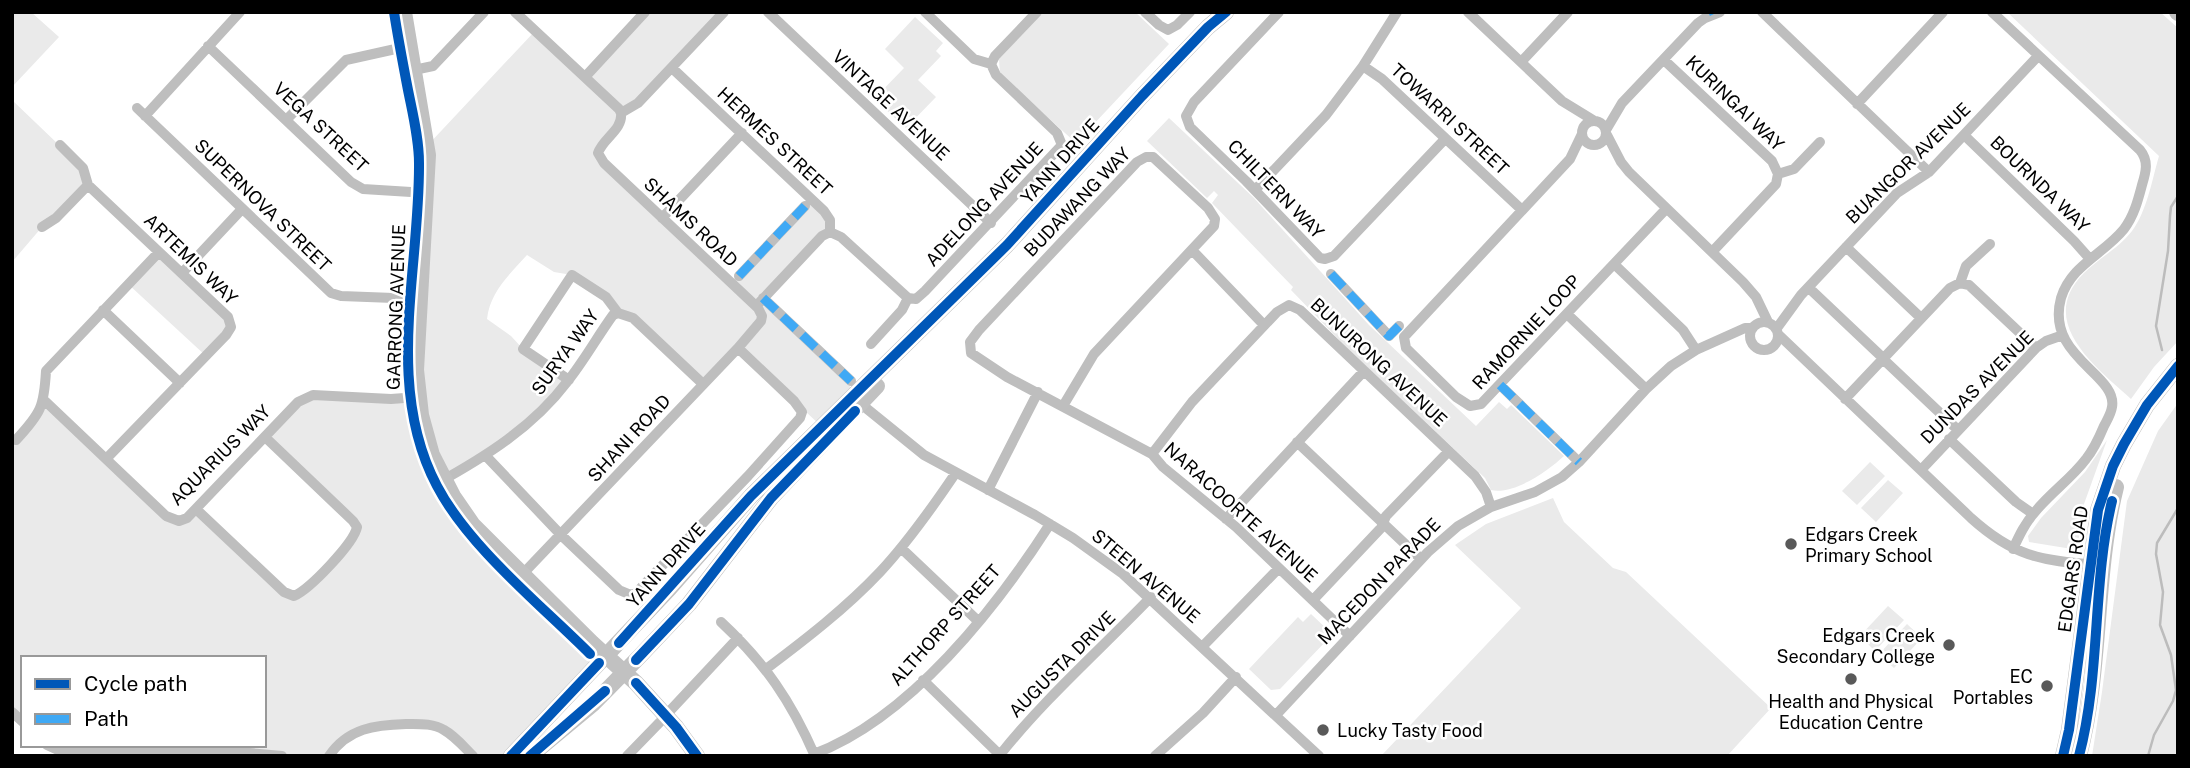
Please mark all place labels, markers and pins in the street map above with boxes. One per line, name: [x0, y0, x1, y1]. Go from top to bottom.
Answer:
place label: Edgars Creek Primary School: [1805, 524, 1933, 566]
marker: Edgars Creek Primary School: [1783, 536, 1799, 552]
place label: Edgars Creek Secondary College: [1777, 625, 1935, 667]
marker: Edgars Creek Secondary College: [1941, 637, 1957, 653]
place label: EC Portables: [1953, 666, 2033, 708]
marker: Health and Physical Education Centre: [1843, 671, 1859, 687]
marker: EC Portables: [2039, 678, 2055, 694]
place label: Health and Physical Education Centre: [1768, 691, 1934, 733]
place label: Lucky Tasty Food: [1337, 720, 1483, 741]
marker: Lucky Tasty Food: [1315, 722, 1331, 738]

